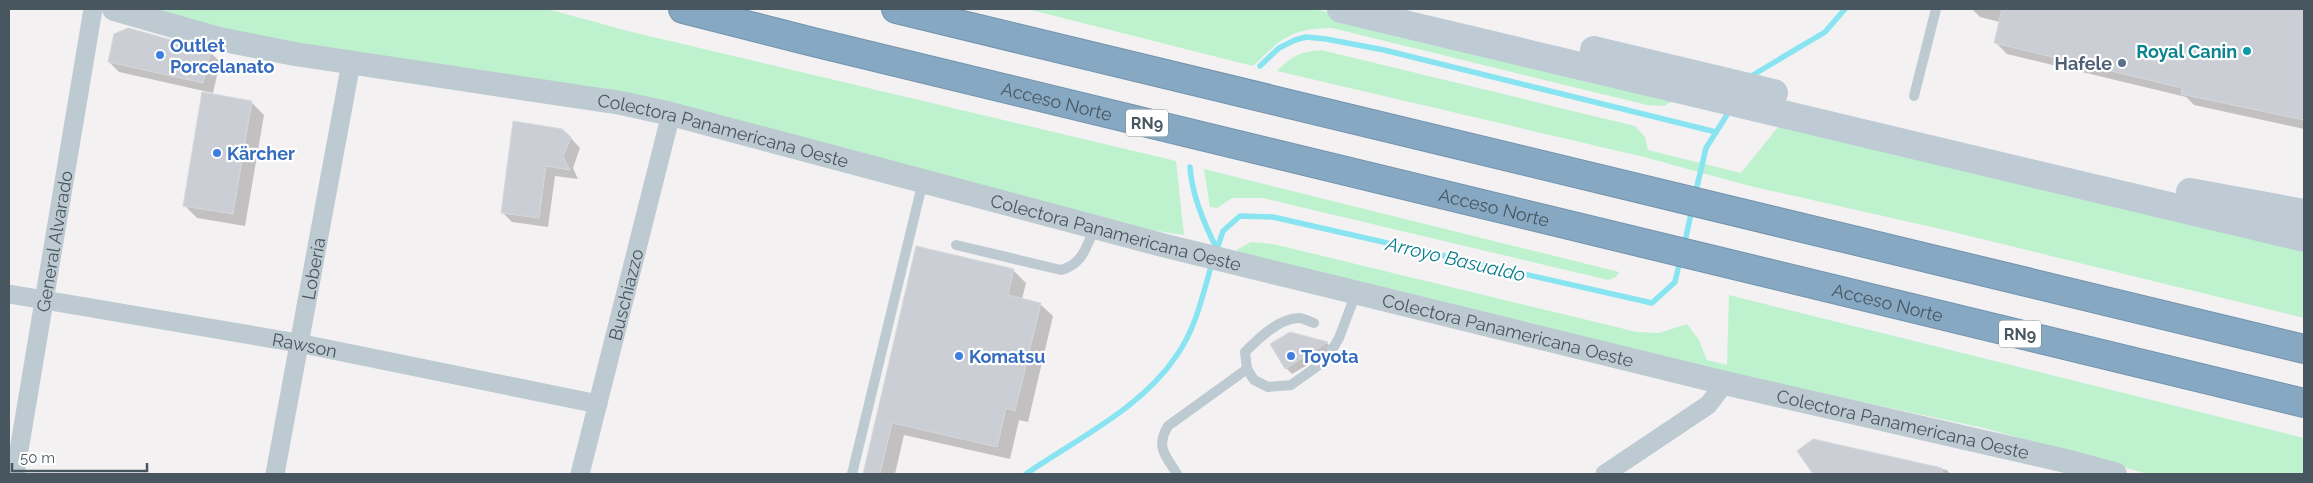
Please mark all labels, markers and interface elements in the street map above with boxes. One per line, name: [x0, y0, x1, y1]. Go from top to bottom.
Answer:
place label: Outlet Porcelanato: [170, 35, 275, 77]
place label: Royal Canin: [2136, 41, 2237, 62]
marker: Royal Canin: [2241, 45, 2253, 57]
marker: Outlet Porcelanato: [154, 49, 166, 61]
place label: Hafele: [2055, 53, 2112, 74]
marker: Hafele: [2116, 57, 2128, 69]
street label: Acceso Norte: [999, 77, 1115, 125]
street label: Colectora Panamericana Oeste: [596, 89, 851, 172]
road number: RN9: [1126, 110, 1168, 136]
place label: Kärcher: [227, 143, 295, 164]
marker: Kärcher: [211, 147, 223, 159]
street label: General Alvarado: [32, 169, 76, 314]
street label: Acceso Norte: [1437, 183, 1552, 231]
street label: Colectora Panamericana Oeste: [988, 189, 1244, 275]
water label: Arroyo Basualdo: [1383, 232, 1528, 286]
street label: Lobería: [297, 236, 329, 301]
street label: Buschiazzo: [604, 246, 647, 343]
street label: Acceso Norte: [1830, 279, 1946, 326]
street label: Colectora Panamericana Oeste: [1380, 289, 1636, 371]
road number: RN9: [1999, 320, 2041, 348]
street label: Rawson: [271, 328, 339, 361]
place label: Komatsu: [969, 346, 1045, 367]
place label: Toyota: [1301, 346, 1359, 367]
marker: Komatsu: [953, 350, 965, 362]
marker: Toyota: [1285, 350, 1297, 362]
street label: Colectora Panamericana Oeste: [1775, 385, 2032, 463]
scale bar: [12, 440, 148, 472]
text: 50 m: [20, 449, 55, 467]

